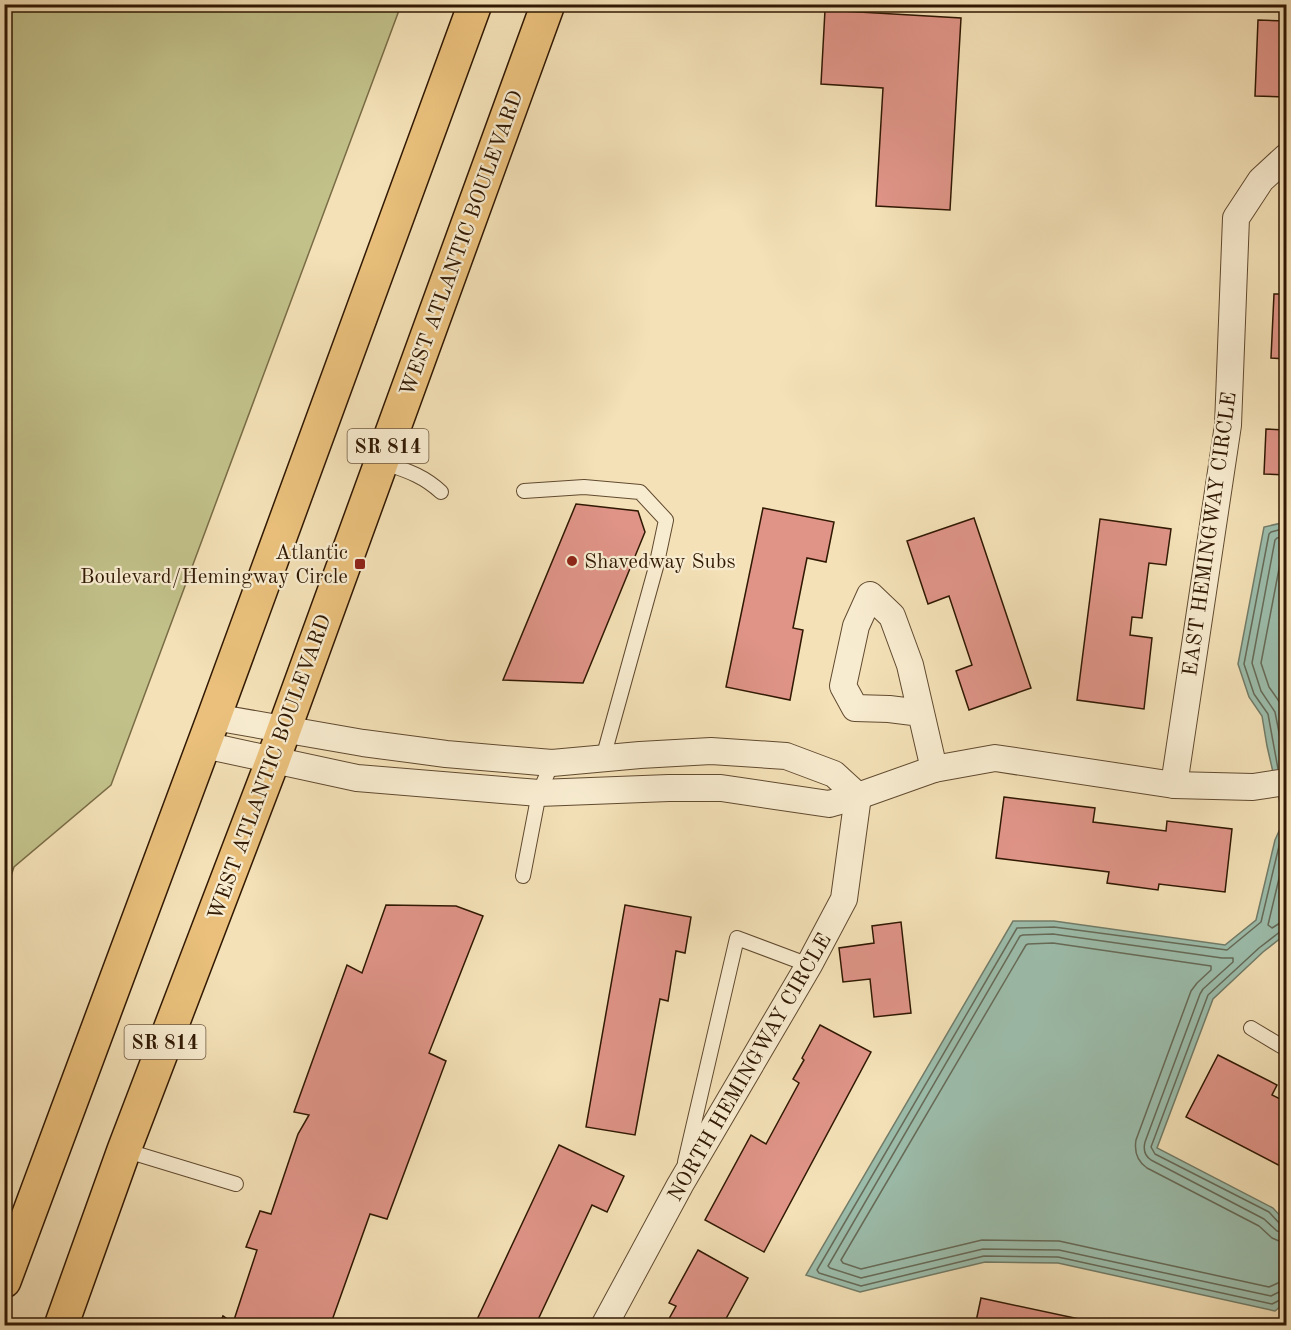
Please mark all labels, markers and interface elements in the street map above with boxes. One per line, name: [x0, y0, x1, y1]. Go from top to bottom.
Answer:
street label: WEST ATLANTIC BOULEVARD: [397, 88, 528, 399]
street label: EAST HEMINGWAY CIRCLE: [1180, 391, 1241, 678]
road number: SR 814: [348, 429, 428, 463]
place label: Atlantic Boulevard/Hemingway Circle: [80, 543, 348, 588]
place label: Shavedway Subs: [584, 552, 736, 573]
marker: Shavedway Subs: [565, 554, 579, 568]
marker: Atlantic Boulevard/Hemingway Circle: [353, 557, 367, 571]
street label: WEST ATLANTIC BOULEVARD: [205, 612, 336, 923]
street label: NORTH HEMINGWAY CIRCLE: [665, 930, 836, 1205]
road number: SR 814: [124, 1025, 206, 1059]

